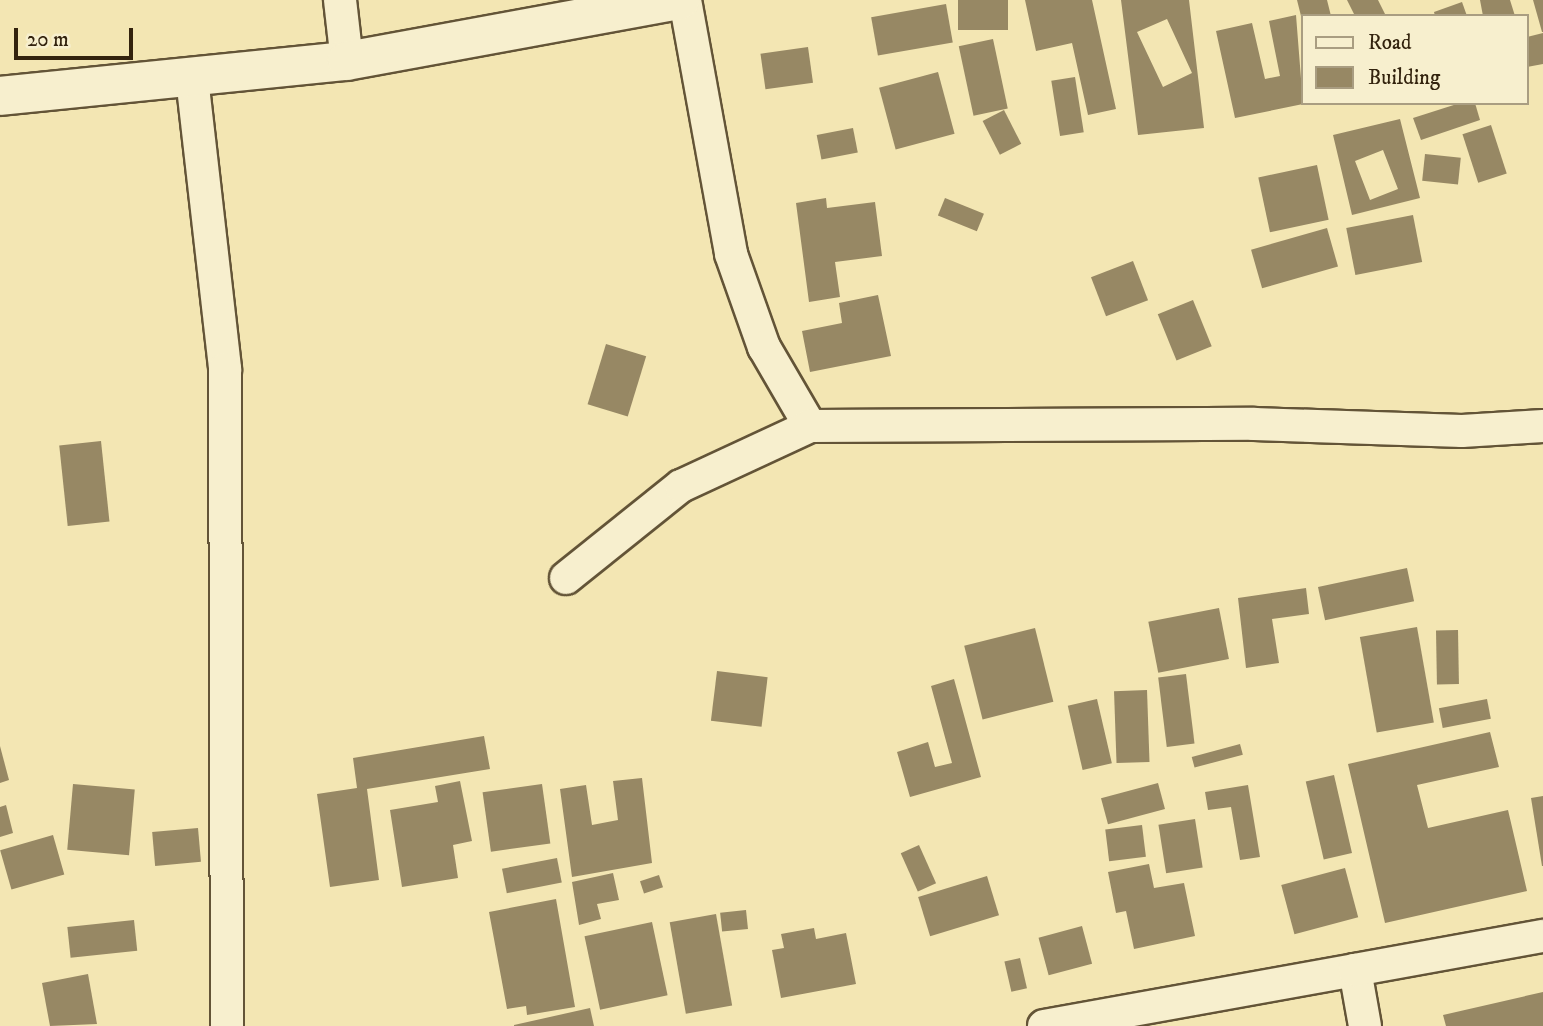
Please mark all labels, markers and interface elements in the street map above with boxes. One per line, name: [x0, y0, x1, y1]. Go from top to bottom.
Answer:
scale bar: [18, 14, 136, 58]
legend: [1302, 14, 1529, 105]
text: 20 m: [27, 27, 69, 53]
text: Road: [1368, 30, 1412, 56]
text: Building: [1368, 65, 1440, 91]

